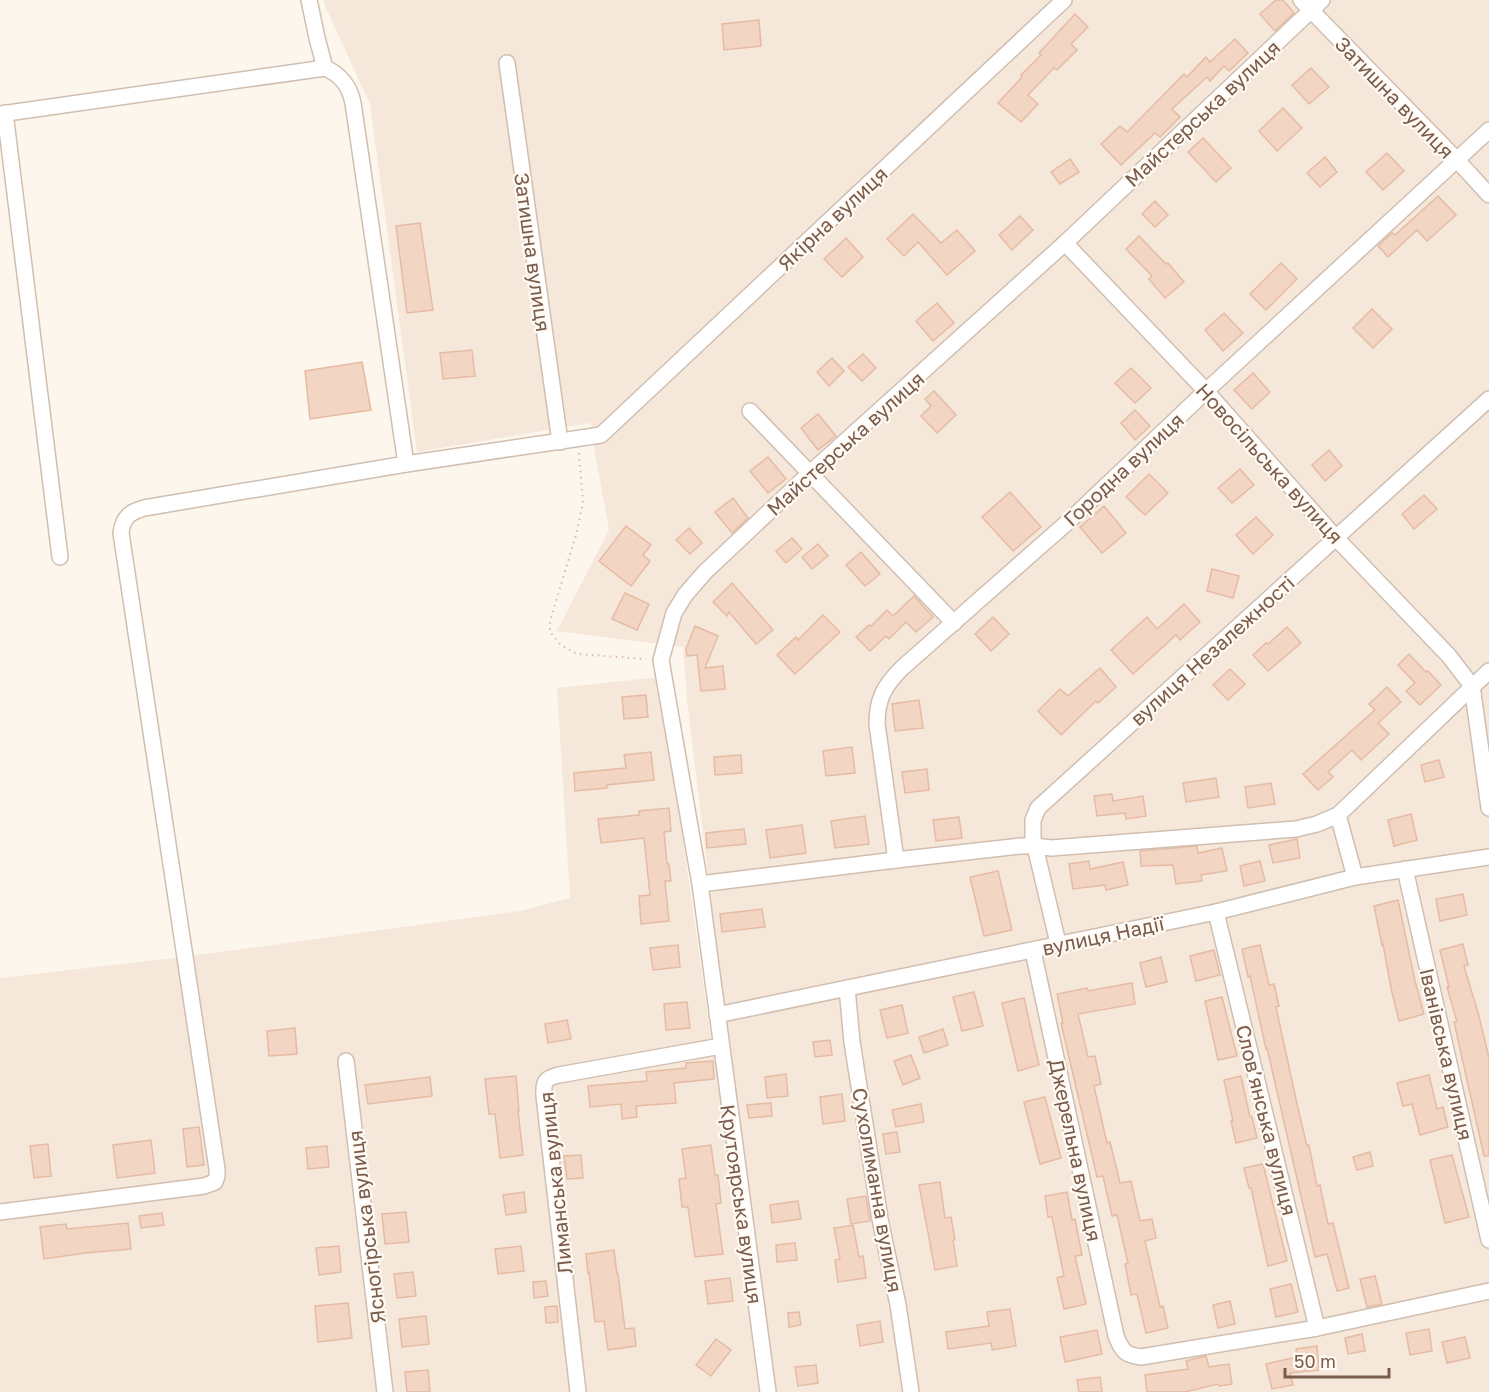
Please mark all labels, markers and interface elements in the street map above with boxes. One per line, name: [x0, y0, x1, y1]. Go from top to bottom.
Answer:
street label: Затишна вулиця: [1331, 31, 1459, 163]
street label: Майстерська вулиця: [1119, 35, 1285, 191]
street label: Якірна вулиця: [772, 161, 892, 275]
street label: Затишна вулиця: [510, 171, 556, 333]
street label: Майстерська вулиця: [761, 366, 929, 520]
street label: Новосільська вулиця: [1192, 378, 1348, 548]
street label: Городна вулиця: [1058, 407, 1188, 531]
street label: вулиця Незалежності: [1125, 570, 1299, 730]
street label: вулиця Надії: [1040, 910, 1167, 960]
street label: Іванівська вулиця: [1415, 965, 1479, 1143]
street label: Словʼянська вулиця: [1232, 1022, 1302, 1218]
street label: Джерельна вулиця: [1045, 1057, 1107, 1243]
street label: Сухолиманна вулиця: [848, 1086, 908, 1294]
street label: Лиманська вулиця: [534, 1091, 576, 1275]
street label: Крутоярська вулиця: [716, 1103, 768, 1305]
street label: Ясногірська вулиця: [342, 1129, 390, 1325]
scale bar: [1285, 1341, 1388, 1379]
text: 50 m: [1294, 1350, 1336, 1372]

